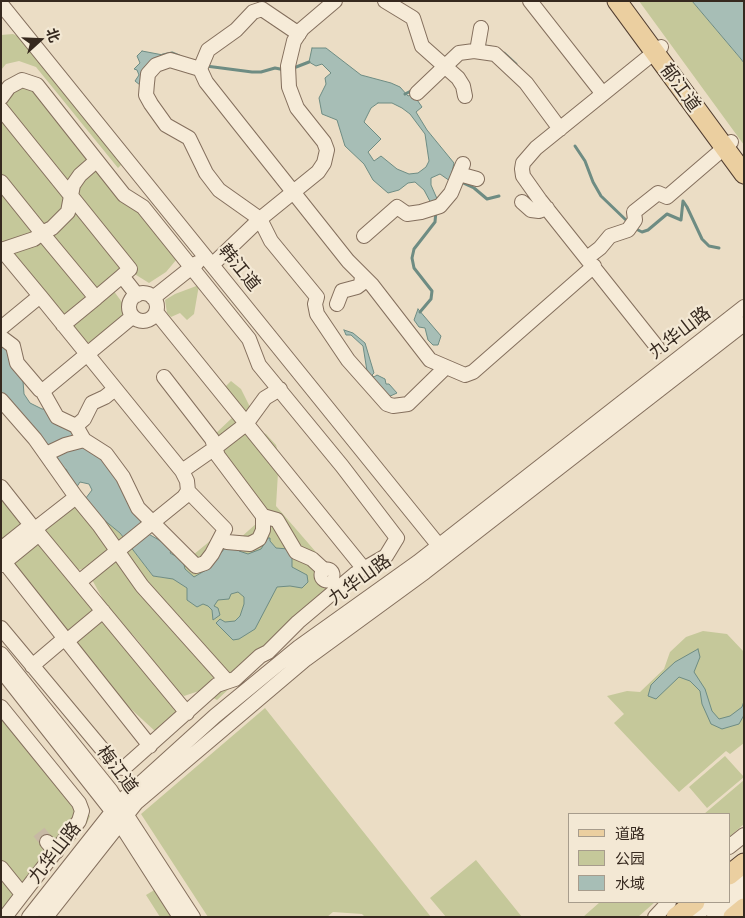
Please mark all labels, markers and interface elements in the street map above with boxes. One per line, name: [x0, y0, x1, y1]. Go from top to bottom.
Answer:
north arrow: [15, 15, 65, 65]
text: 北: [42, 25, 66, 45]
street label: 郁江道: [655, 60, 705, 116]
street label: 韩江道: [214, 240, 264, 296]
street label: 九华山路: [645, 302, 715, 364]
street label: 九华山路: [325, 550, 395, 610]
street label: 梅江道: [92, 742, 142, 798]
legend: [568, 813, 730, 903]
street label: 九华山路: [24, 818, 86, 888]
text: 道路: [615, 821, 645, 844]
text: 公园: [615, 846, 645, 869]
text: 水域: [615, 871, 645, 894]

